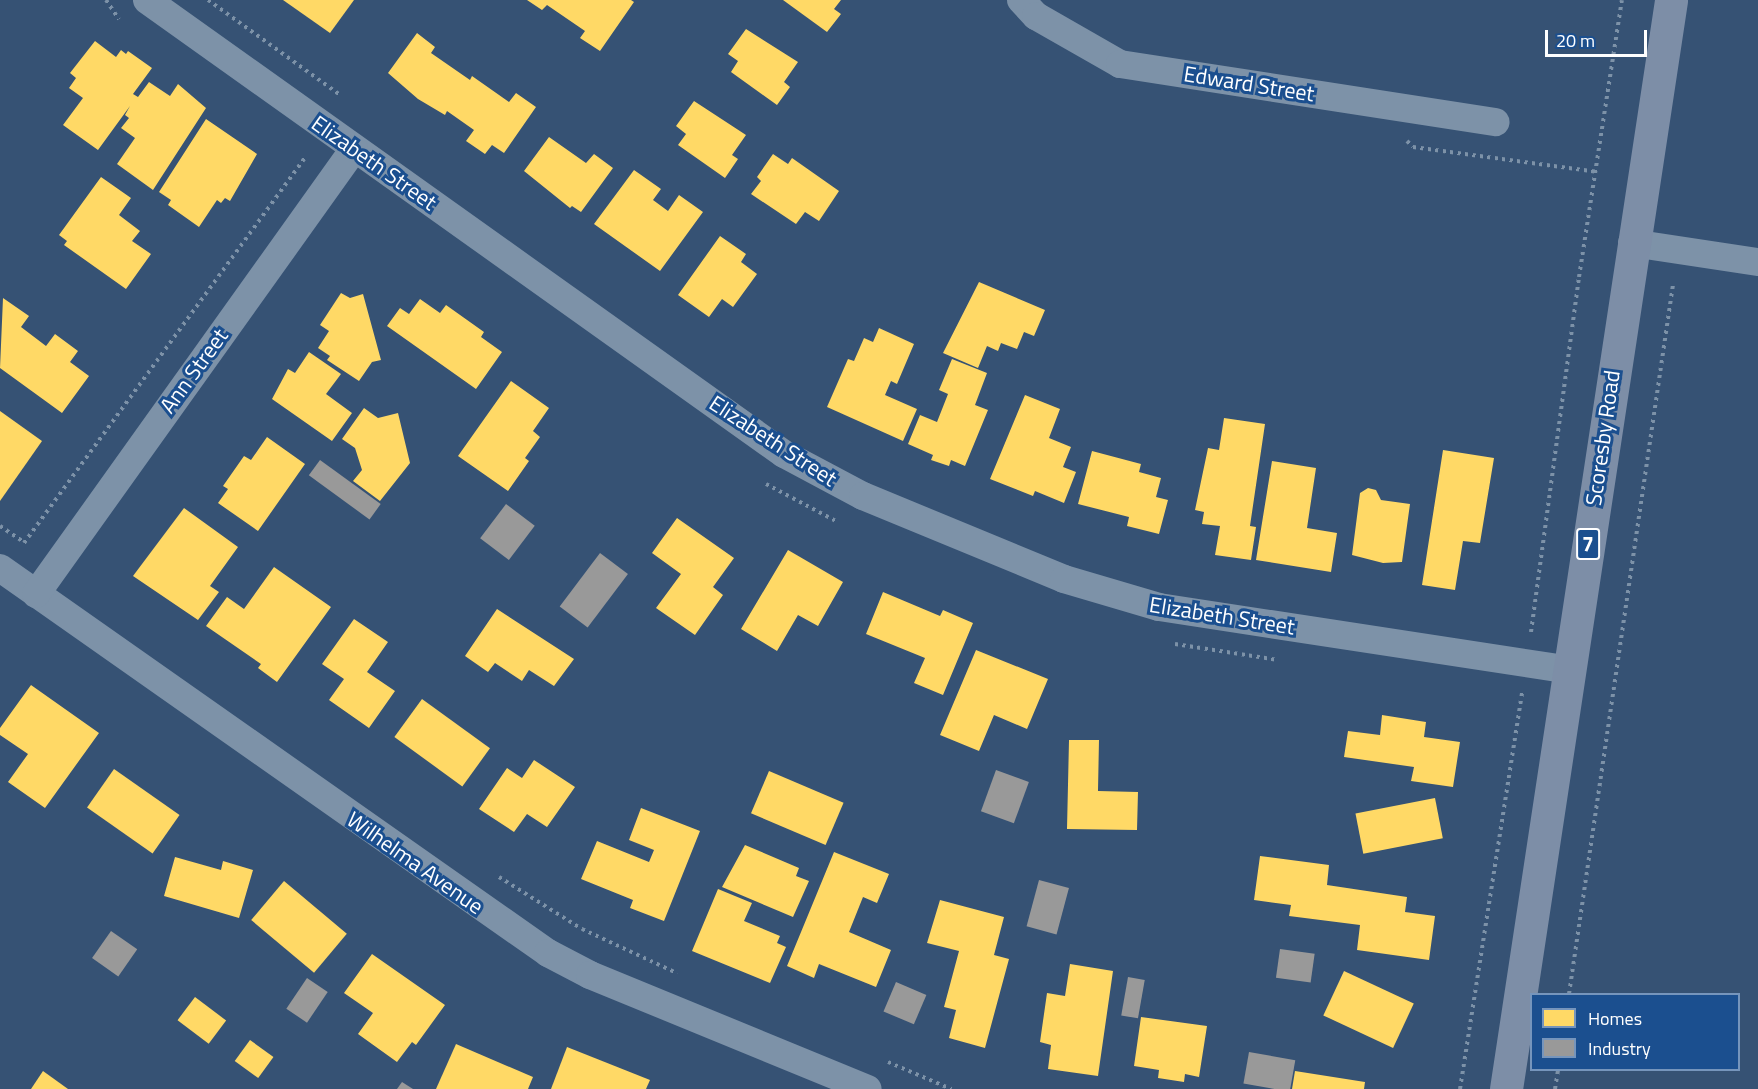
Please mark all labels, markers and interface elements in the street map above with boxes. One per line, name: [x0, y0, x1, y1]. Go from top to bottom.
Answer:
scale bar: [1548, 18, 1650, 56]
text: 20 m: [1556, 27, 1595, 54]
street label: Edward Street: [1182, 61, 1316, 107]
street label: Elizabeth Street: [306, 110, 442, 216]
street label: Ann Street: [154, 323, 234, 419]
street label: Scoresby Road: [1580, 369, 1626, 507]
street label: Elizabeth Street: [704, 390, 842, 492]
road number: 7: [1576, 526, 1600, 562]
street label: Elizabeth Street: [1147, 591, 1297, 641]
street label: Wilhelma Avenue: [342, 806, 488, 920]
legend: [1530, 993, 1740, 1071]
text: Homes: [1588, 1005, 1642, 1032]
text: Industry: [1588, 1035, 1651, 1062]

